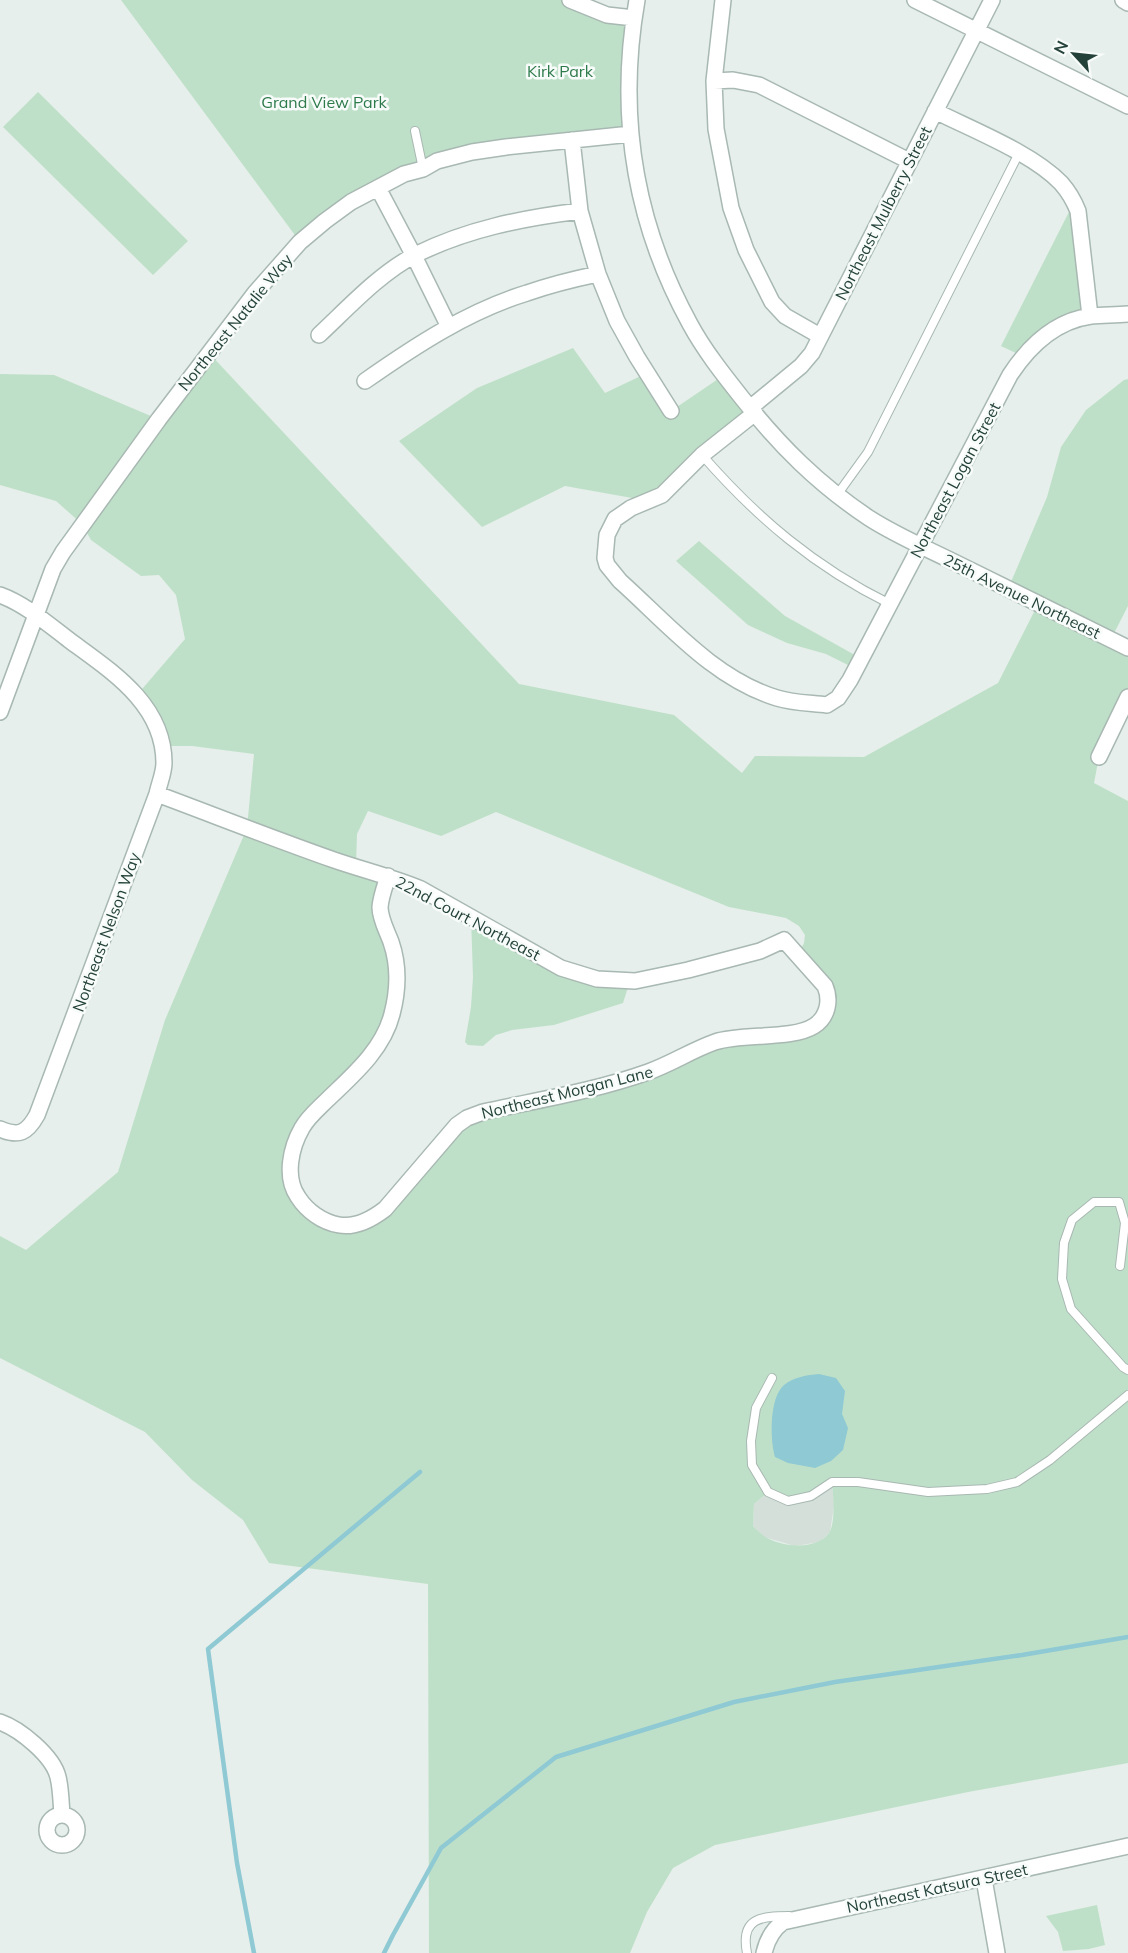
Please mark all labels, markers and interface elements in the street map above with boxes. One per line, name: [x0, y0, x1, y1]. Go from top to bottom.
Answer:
north arrow: [1044, 24, 1104, 84]
text: N: [1049, 37, 1072, 57]
park label: Kirk Park: [527, 61, 594, 81]
park label: Grand View Park: [261, 92, 388, 112]
street label: Northeast Mulberry Street: [830, 122, 936, 303]
street label: Northeast Natalie Way: [174, 249, 297, 394]
street label: Northeast Logan Street: [906, 399, 1005, 561]
street label: 25th Avenue Northeast: [940, 549, 1104, 643]
street label: Northeast Nelson Way: [68, 849, 144, 1014]
street label: 22nd Court Northeast: [392, 871, 544, 965]
street label: Northeast Morgan Lane: [479, 1061, 655, 1123]
street label: Northeast Katsura Street: [845, 1859, 1030, 1917]

